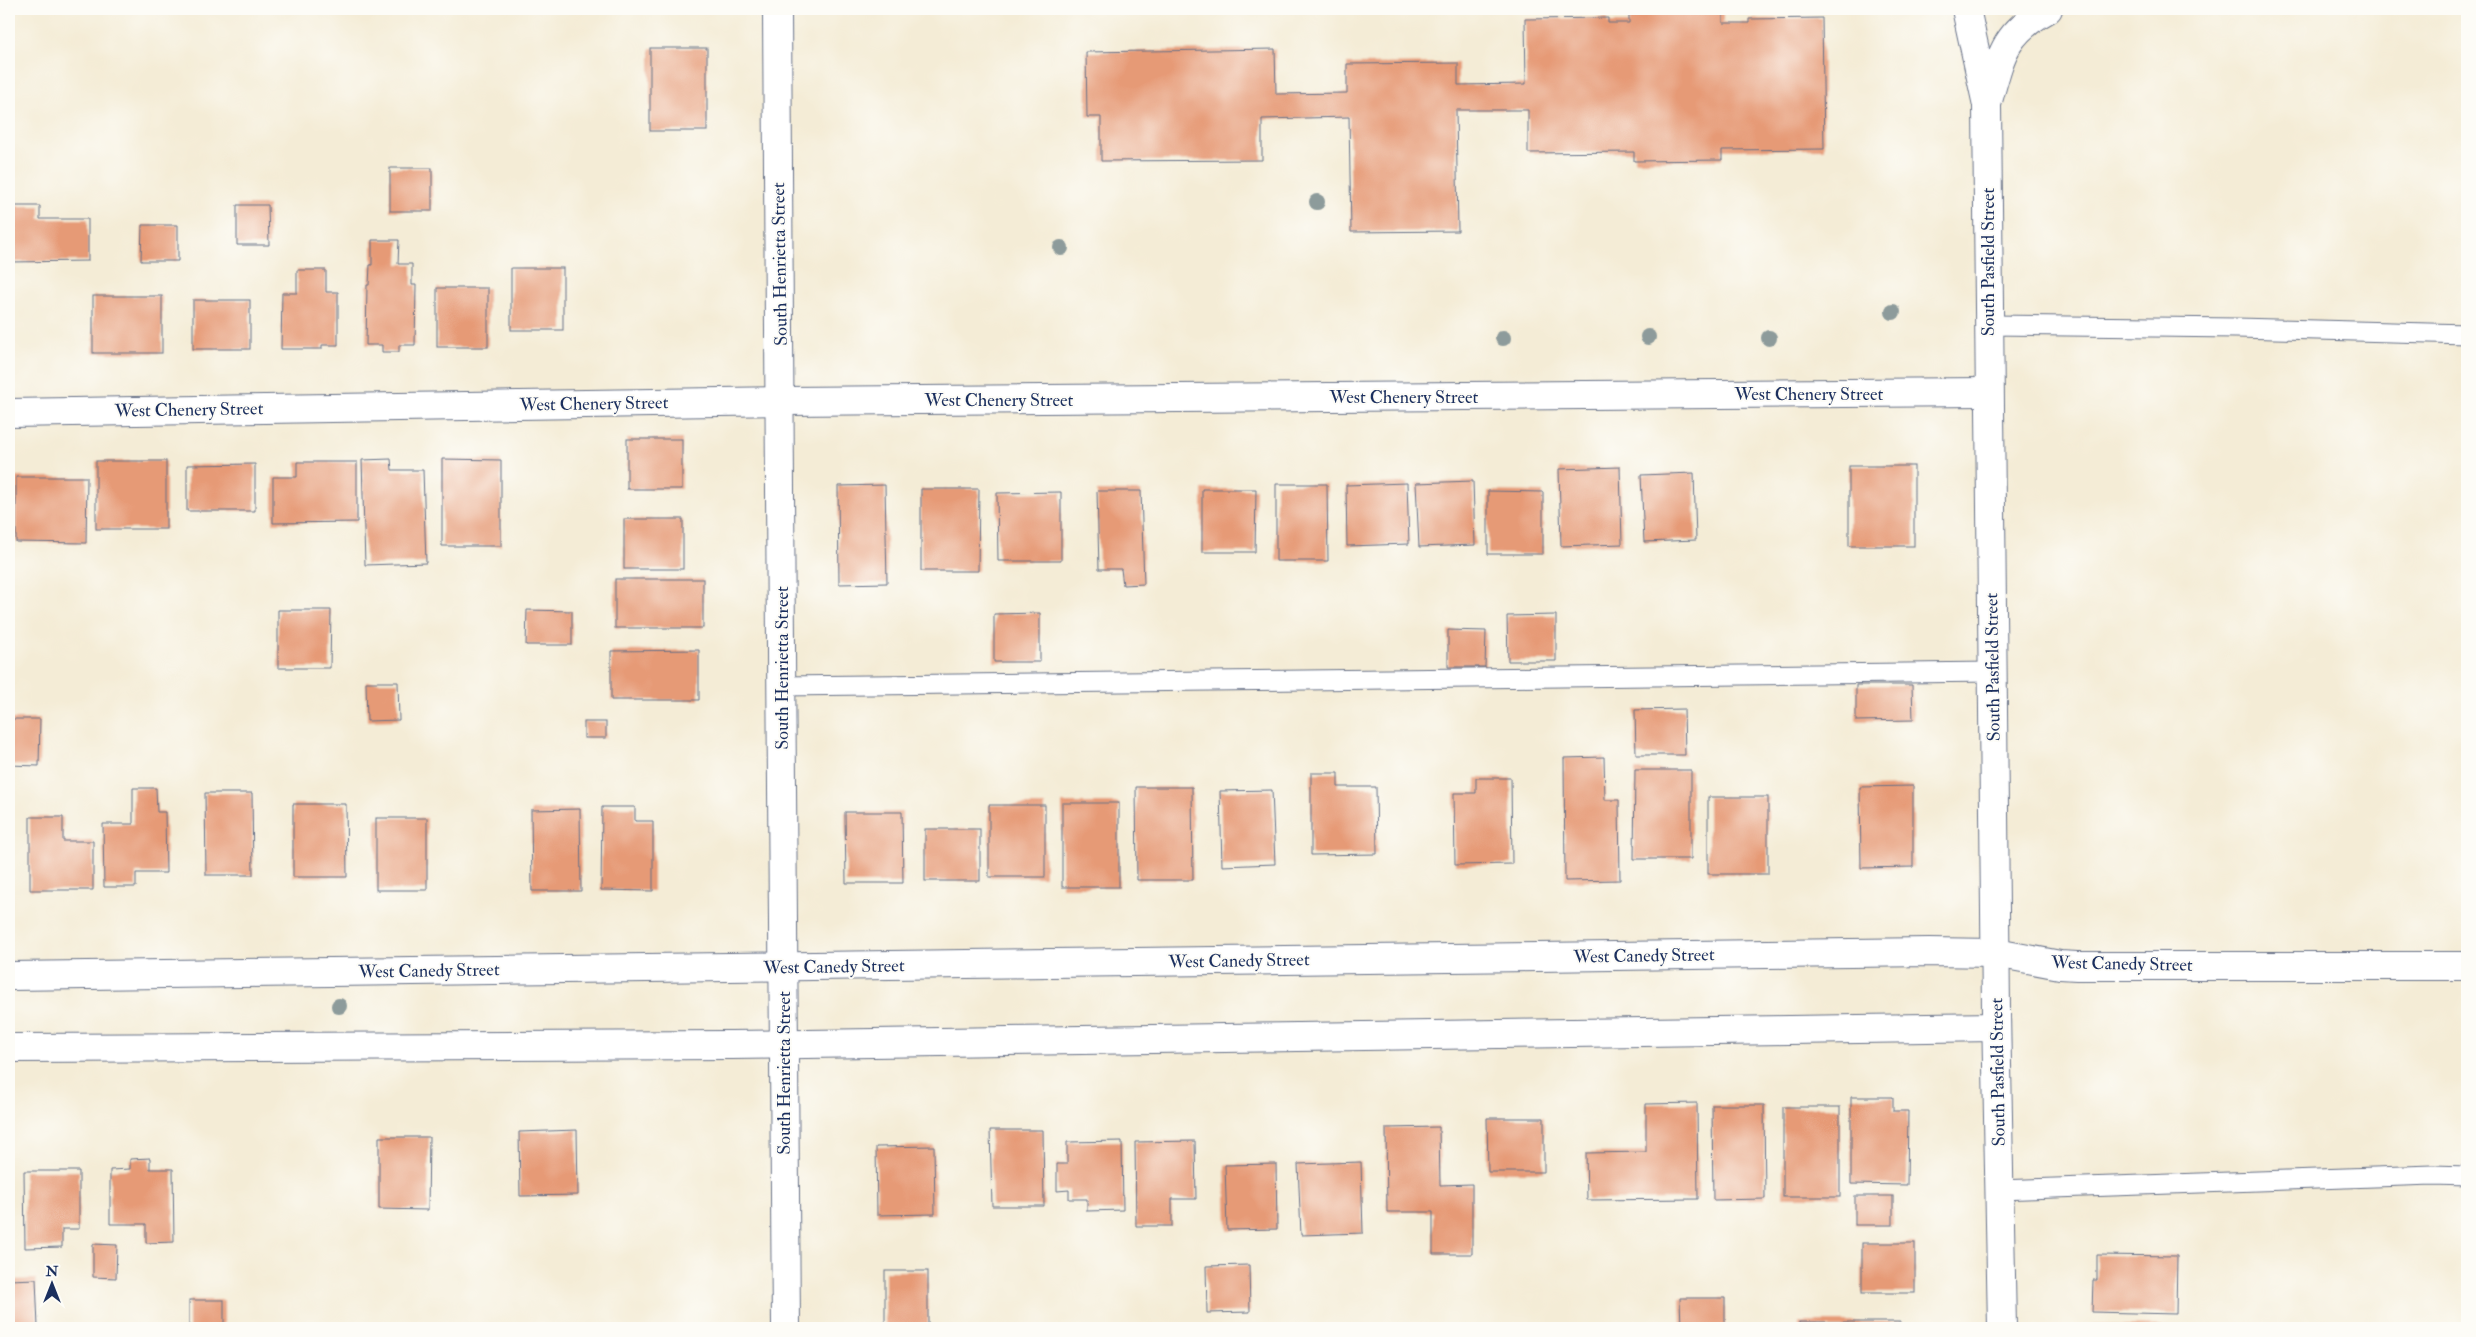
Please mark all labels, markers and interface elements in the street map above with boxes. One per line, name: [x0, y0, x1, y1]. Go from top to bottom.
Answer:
street label: South Henrietta Street: [767, 182, 793, 346]
street label: South Pasfield Street: [1977, 188, 2000, 336]
street label: West Chenery Street: [1734, 383, 1884, 406]
street label: West Chenery Street: [1329, 386, 1479, 409]
street label: West Chenery Street: [924, 389, 1074, 412]
street label: West Chenery Street: [518, 391, 669, 417]
street label: West Chenery Street: [113, 397, 264, 423]
street label: South Henrietta Street: [771, 586, 794, 750]
street label: South Pasfield Street: [1980, 592, 2006, 742]
street label: West Canedy Street: [1572, 943, 1715, 969]
street label: West Canedy Street: [1167, 948, 1310, 974]
street label: West Canedy Street: [2050, 951, 2193, 977]
street label: West Canedy Street: [762, 954, 905, 980]
street label: West Canedy Street: [357, 958, 500, 984]
street label: South Henrietta Street: [773, 991, 796, 1155]
street label: South Pasfield Street: [1985, 997, 2011, 1147]
north arrow: [28, 1260, 78, 1310]
text: N: [45, 1263, 59, 1280]

